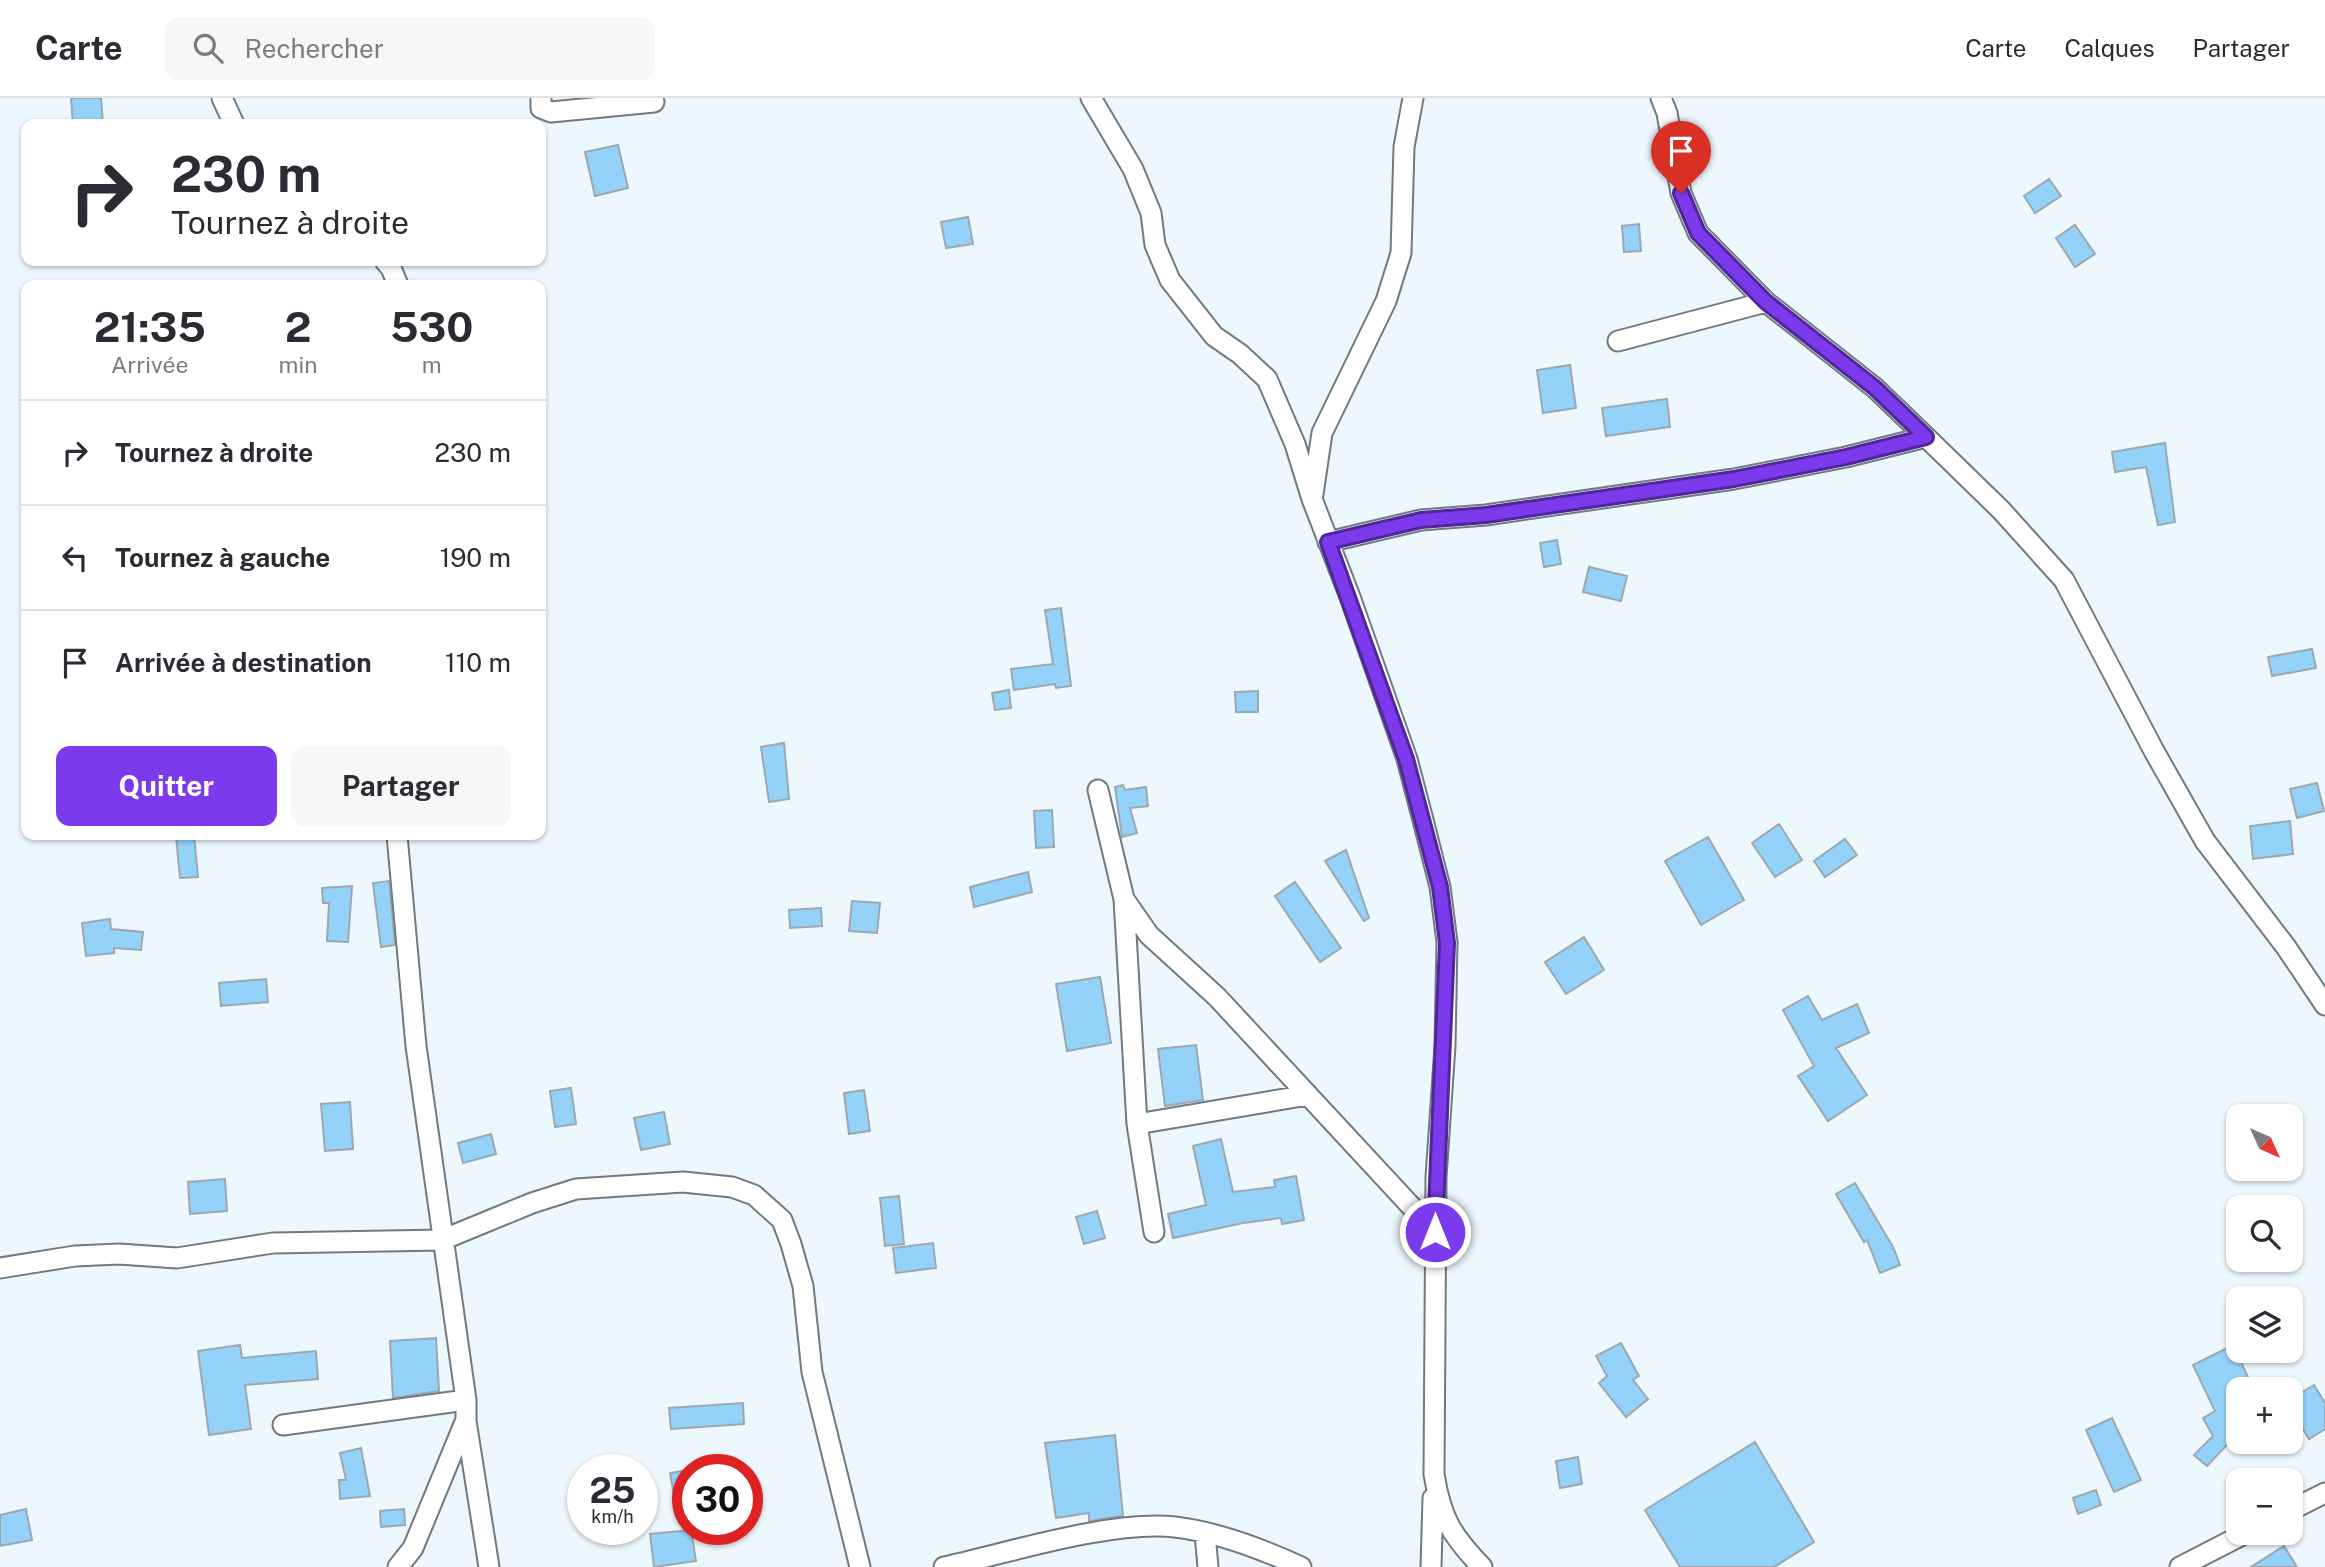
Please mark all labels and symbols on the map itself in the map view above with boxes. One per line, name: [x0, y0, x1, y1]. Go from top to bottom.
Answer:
pin: [1651, 121, 1711, 193]
north arrow: [2226, 1104, 2303, 1181]
position arrow: [1398, 1195, 1472, 1269]
speed limit sign: 30: [672, 1454, 763, 1545]

